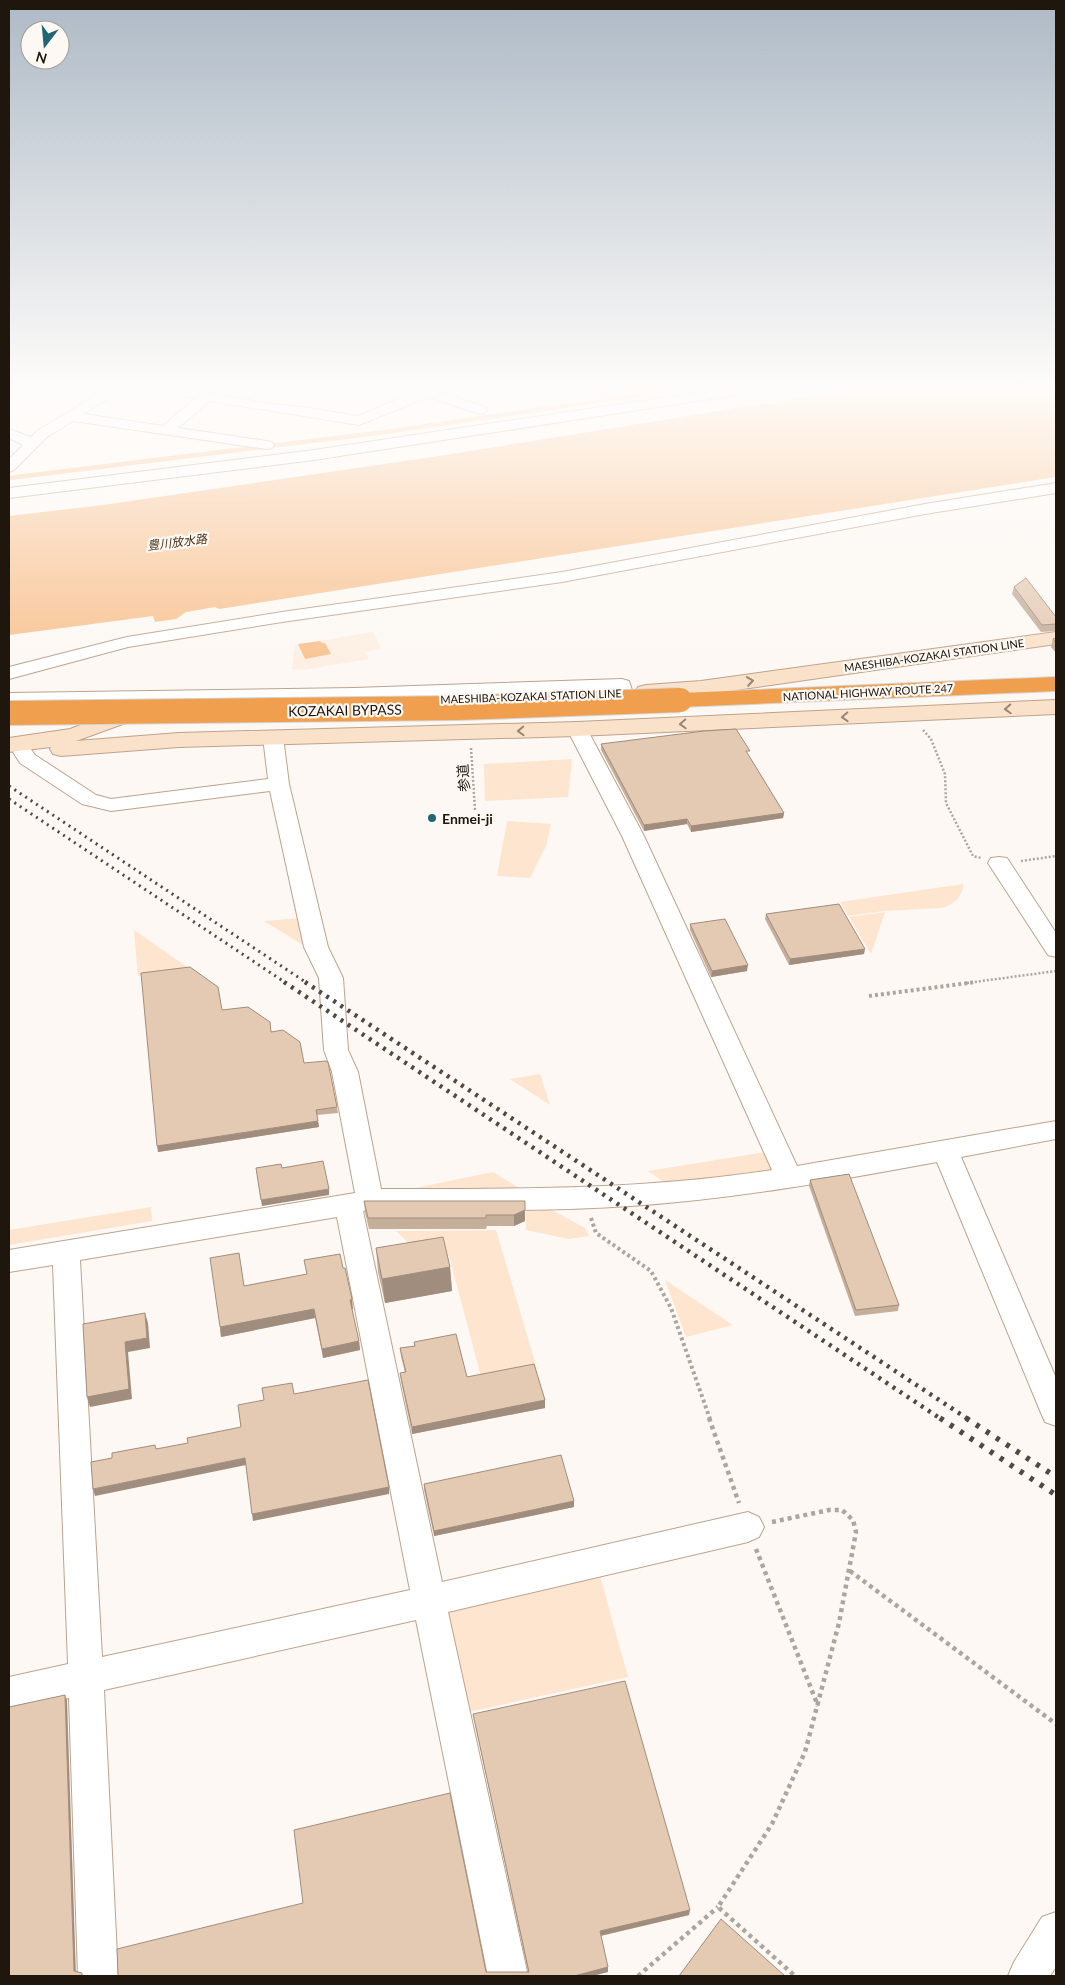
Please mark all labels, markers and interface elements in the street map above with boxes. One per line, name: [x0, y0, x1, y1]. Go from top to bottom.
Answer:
north arrow: [20, 20, 70, 70]
text: N: [34, 48, 49, 68]
water label: 豊川放水路: [146, 531, 209, 553]
street label: MAESHIBA-KOZAKAI STATION LINE: [843, 636, 1025, 674]
one-way arrow: [747, 676, 755, 687]
street label: NATIONAL HIGHWAY ROUTE 247: [782, 681, 954, 703]
street label: MAESHIBA-KOZAKAI STATION LINE: [440, 686, 622, 706]
street label: KOZAKAI BYPASS: [288, 701, 402, 719]
one-way arrow: [1003, 704, 1011, 715]
one-way arrow: [841, 711, 849, 722]
one-way arrow: [679, 719, 687, 730]
one-way arrow: [516, 725, 524, 736]
street label: 参道: [454, 763, 472, 793]
place label: Enmei-ji: [442, 810, 493, 827]
marker: Enmei-ji: [426, 812, 438, 824]

